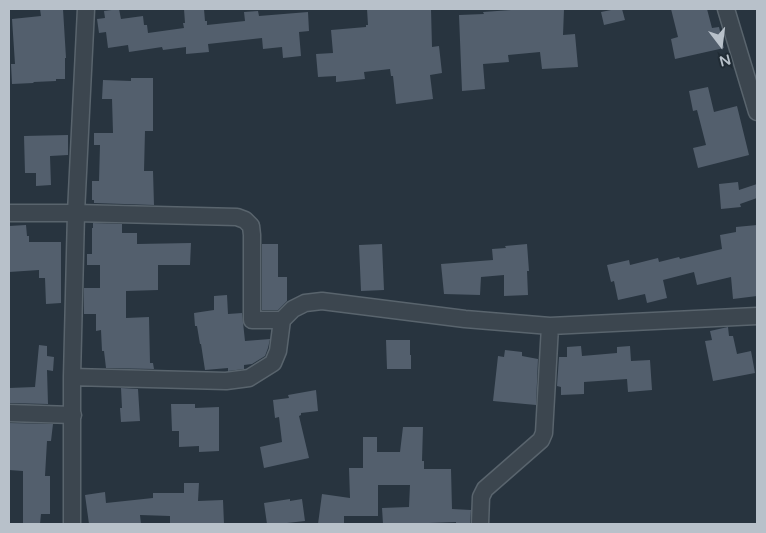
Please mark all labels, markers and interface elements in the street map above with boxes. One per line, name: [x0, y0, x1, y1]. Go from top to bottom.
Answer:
north arrow: [696, 20, 746, 70]
text: N: [717, 50, 733, 70]

